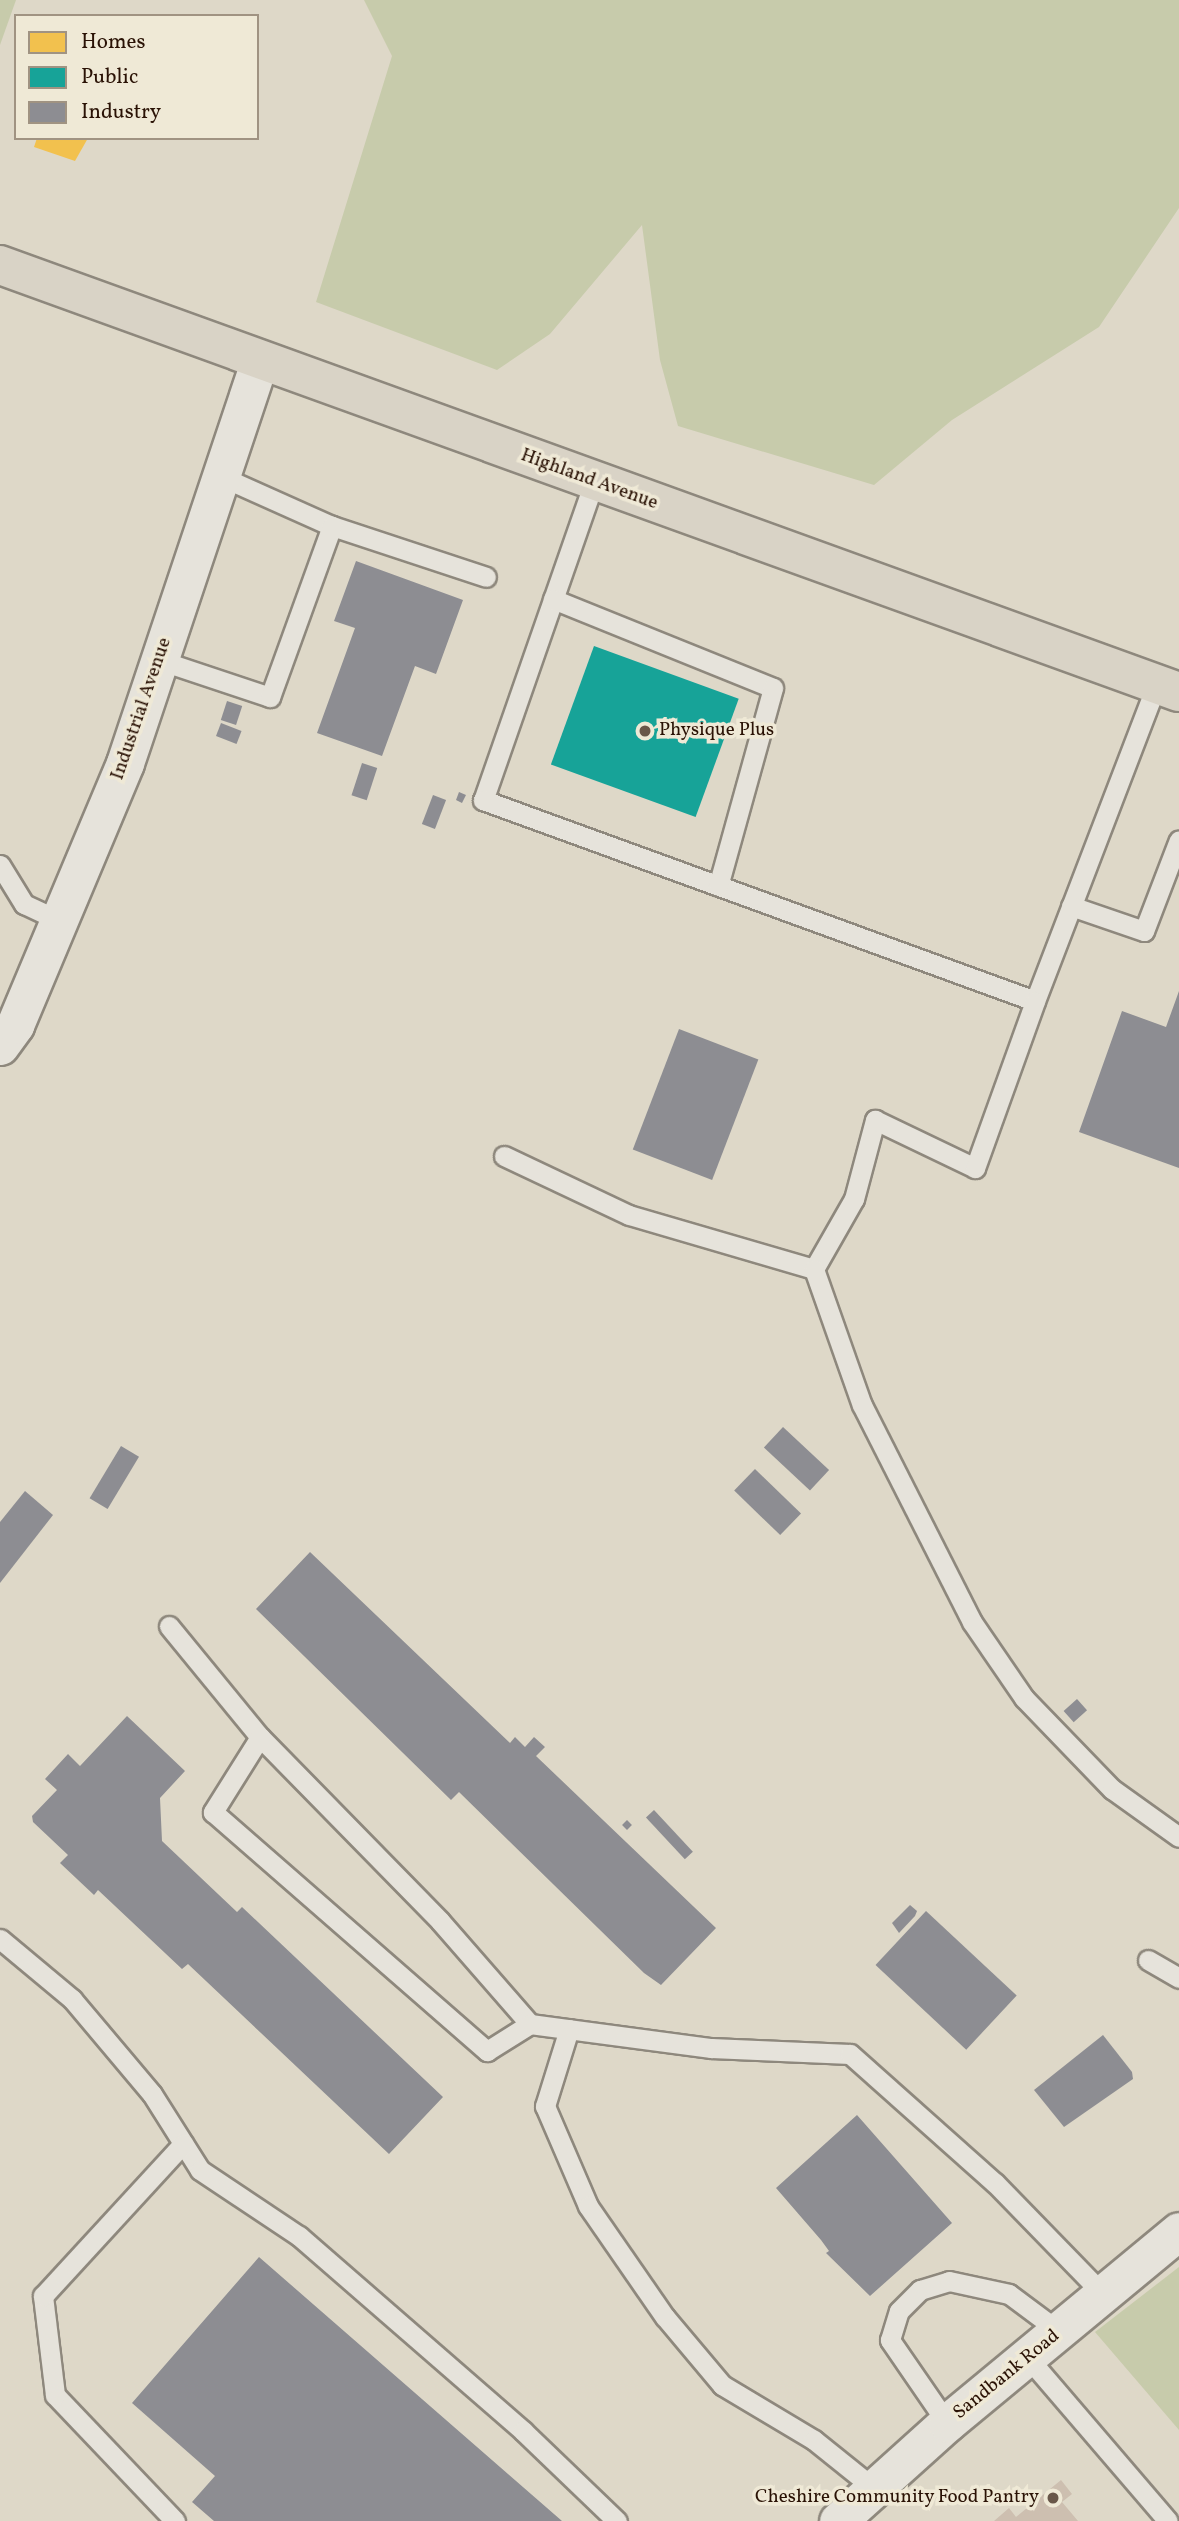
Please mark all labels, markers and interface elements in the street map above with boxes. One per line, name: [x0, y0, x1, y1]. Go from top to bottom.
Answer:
legend: [14, 14, 259, 140]
text: Homes: [81, 28, 146, 57]
text: Public: [81, 63, 138, 92]
text: Industry: [81, 98, 161, 127]
street label: Highland Avenue: [517, 445, 661, 515]
street label: Industrial Avenue: [107, 635, 177, 783]
place label: Physique Plus: [659, 720, 774, 742]
marker: Physique Plus: [637, 723, 653, 739]
street label: Sandbank Road: [949, 2325, 1065, 2425]
place label: Cheshire Community Food Pantry: [754, 2487, 1039, 2509]
marker: Cheshire Community Food Pantry: [1045, 2490, 1061, 2506]

